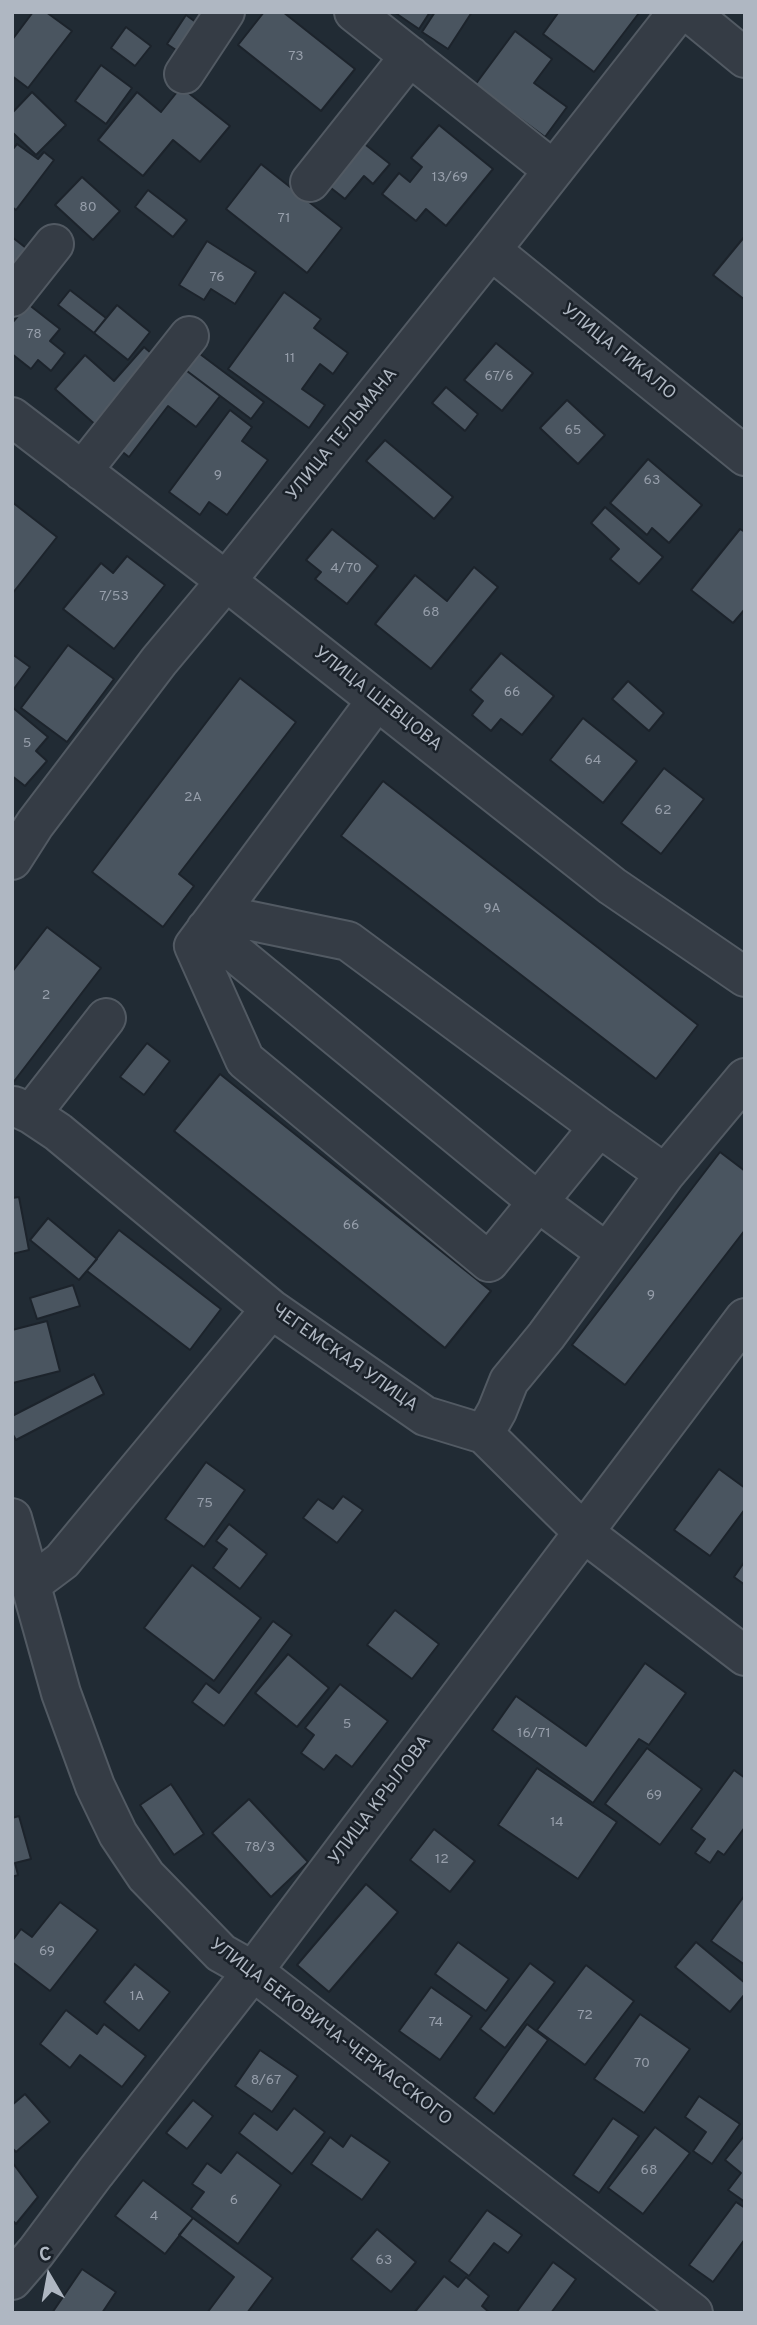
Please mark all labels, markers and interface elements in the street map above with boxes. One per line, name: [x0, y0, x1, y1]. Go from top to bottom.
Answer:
house number: 73: [288, 49, 304, 65]
house number: 13/69: [432, 170, 468, 186]
house number: 80: [79, 200, 97, 216]
house number: 71: [278, 211, 290, 227]
house number: 76: [210, 270, 224, 286]
street label: УЛИЦА ГИКАЛО: [557, 300, 679, 406]
house number: 78: [26, 327, 42, 343]
house number: 11: [285, 351, 295, 367]
street label: УЛИЦА ТЕЛЬМАНА: [283, 364, 403, 506]
house number: 67/6: [484, 369, 514, 385]
house number: 65: [564, 423, 582, 439]
house number: 9: [214, 468, 222, 484]
house number: 63: [644, 473, 660, 489]
house number: 4/70: [330, 561, 362, 577]
house number: 7/53: [99, 589, 129, 605]
house number: 68: [423, 605, 439, 621]
street label: УЛИЦА ШЕВЦОВА: [308, 643, 446, 757]
house number: 66: [504, 685, 520, 701]
house number: 5: [23, 736, 31, 752]
house number: 64: [584, 753, 602, 769]
house number: 2А: [184, 790, 202, 806]
house number: 62: [655, 803, 671, 819]
house number: 9А: [483, 901, 501, 917]
house number: 2: [42, 988, 50, 1004]
house number: 66: [343, 1218, 359, 1234]
house number: 9: [647, 1288, 655, 1304]
street label: ЧЕГЕМСКАЯ УЛИЦА: [267, 1300, 421, 1418]
house number: 75: [197, 1496, 213, 1512]
house number: 5: [343, 1717, 351, 1733]
house number: 16/71: [517, 1726, 551, 1742]
street label: УЛИЦА КРЫЛОВА: [325, 1732, 437, 1870]
house number: 69: [646, 1788, 662, 1804]
house number: 14: [550, 1815, 564, 1831]
house number: 78/3: [245, 1840, 275, 1856]
house number: 12: [435, 1852, 449, 1868]
street label: УЛИЦА БЕКОВИЧА-ЧЕРКАССКОГО: [205, 1935, 455, 2131]
house number: 69: [39, 1944, 55, 1960]
house number: 1А: [130, 1989, 144, 2005]
house number: 72: [577, 2008, 593, 2024]
house number: 74: [429, 2015, 443, 2031]
house number: 70: [634, 2056, 650, 2072]
house number: 8/67: [251, 2073, 281, 2089]
house number: 68: [641, 2163, 657, 2179]
house number: 6: [230, 2193, 238, 2209]
house number: 4: [150, 2209, 158, 2225]
north arrow: [14, 2241, 84, 2311]
text: С: [37, 2242, 53, 2268]
house number: 63: [376, 2253, 392, 2269]

